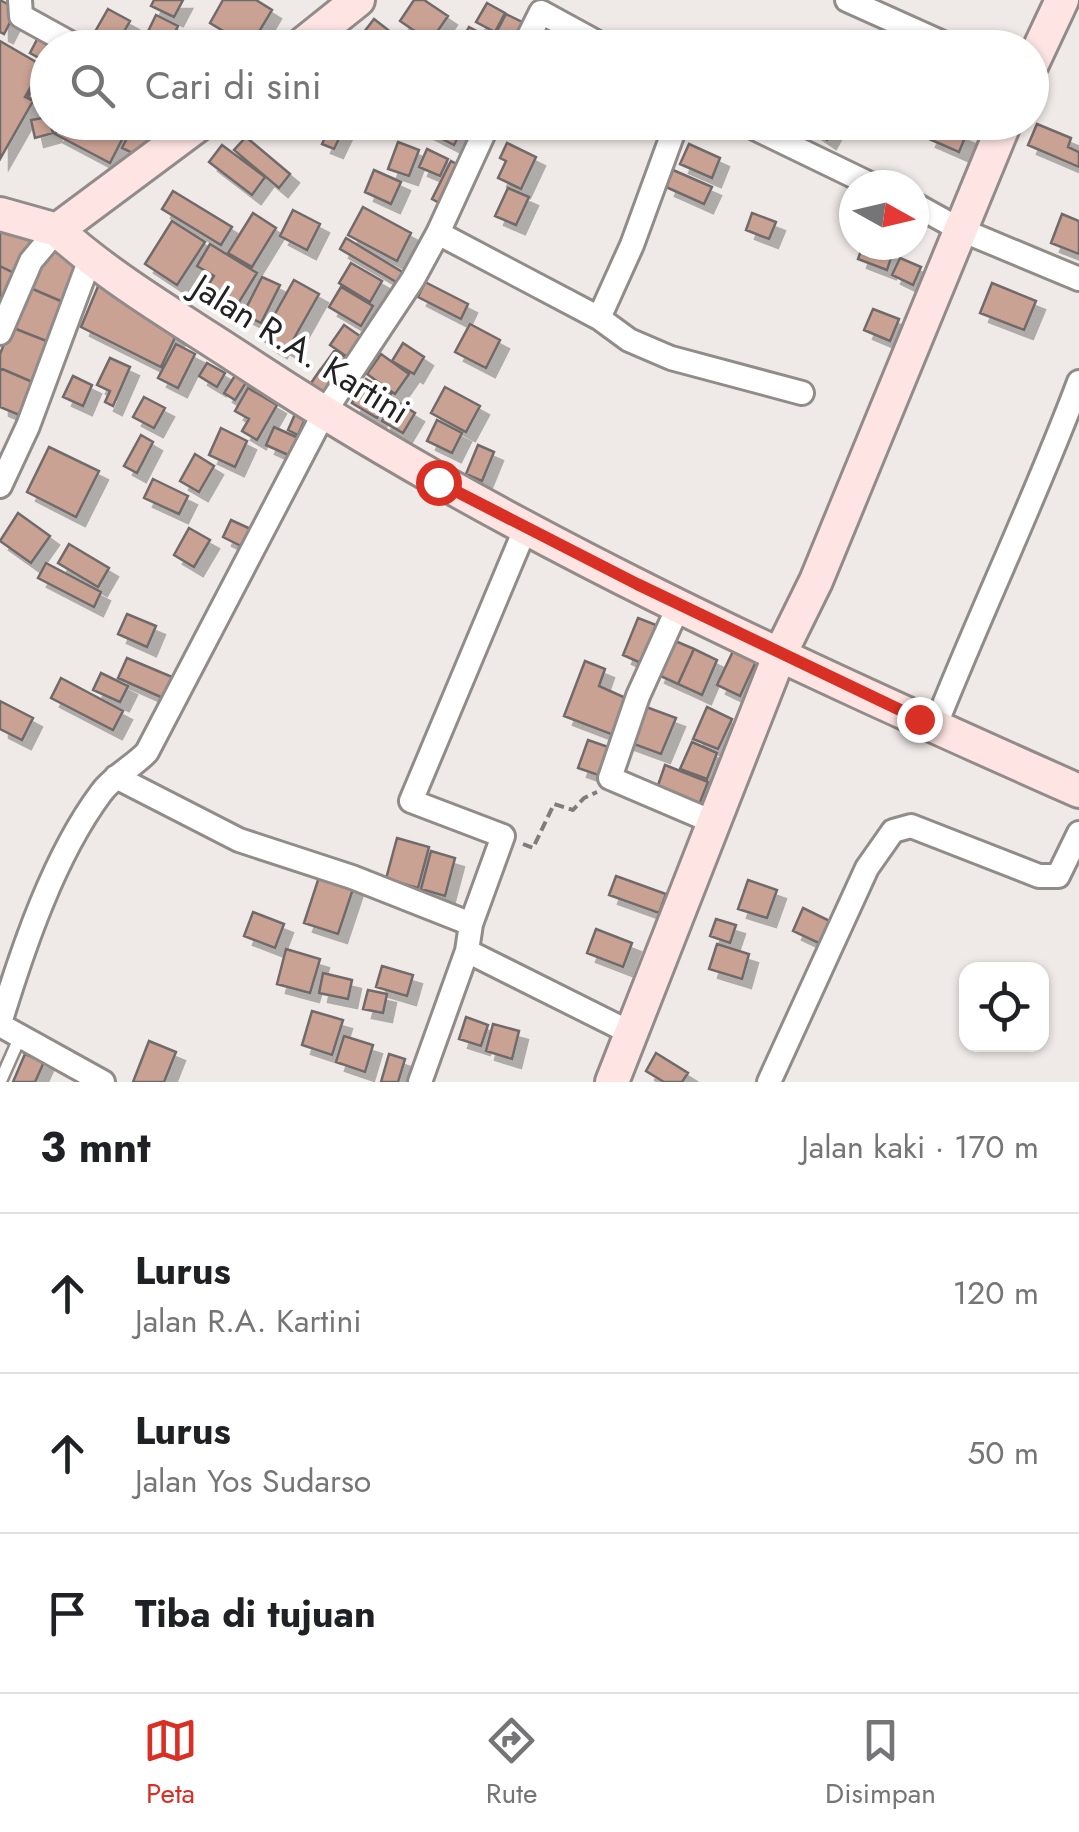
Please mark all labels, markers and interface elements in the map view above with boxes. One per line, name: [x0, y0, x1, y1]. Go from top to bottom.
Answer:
search box: [30, 30, 1049, 140]
icon: search: [65, 58, 120, 113]
text: Cari di sini: [145, 58, 322, 113]
north arrow: [839, 170, 929, 260]
street label: Jalan R.A. Kartini: [179, 260, 419, 436]
route start: [416, 460, 462, 506]
route end: [897, 697, 943, 743]
map controls: [959, 962, 1049, 1052]
button: locate: [959, 962, 1049, 1052]
text: 3 mnt: [40, 1117, 151, 1178]
text: Jalan kaki · 170 m: [801, 1124, 1039, 1170]
text: Lurus: [135, 1243, 231, 1298]
icon: ahead: [40, 1266, 95, 1321]
text: 120 m: [953, 1270, 1039, 1316]
text: Jalan R.A. Kartini: [135, 1298, 362, 1344]
text: Lurus: [135, 1403, 231, 1458]
icon: ahead: [40, 1426, 95, 1481]
text: 50 m: [967, 1430, 1039, 1476]
text: Jalan Yos Sudarso: [135, 1458, 371, 1504]
icon: arrive: [40, 1586, 95, 1641]
text: Tiba di tujuan: [135, 1586, 376, 1641]
tab: Peta: [143, 1713, 198, 1814]
tab: Rute: [484, 1713, 539, 1814]
tab: Disimpan: [825, 1713, 936, 1814]

